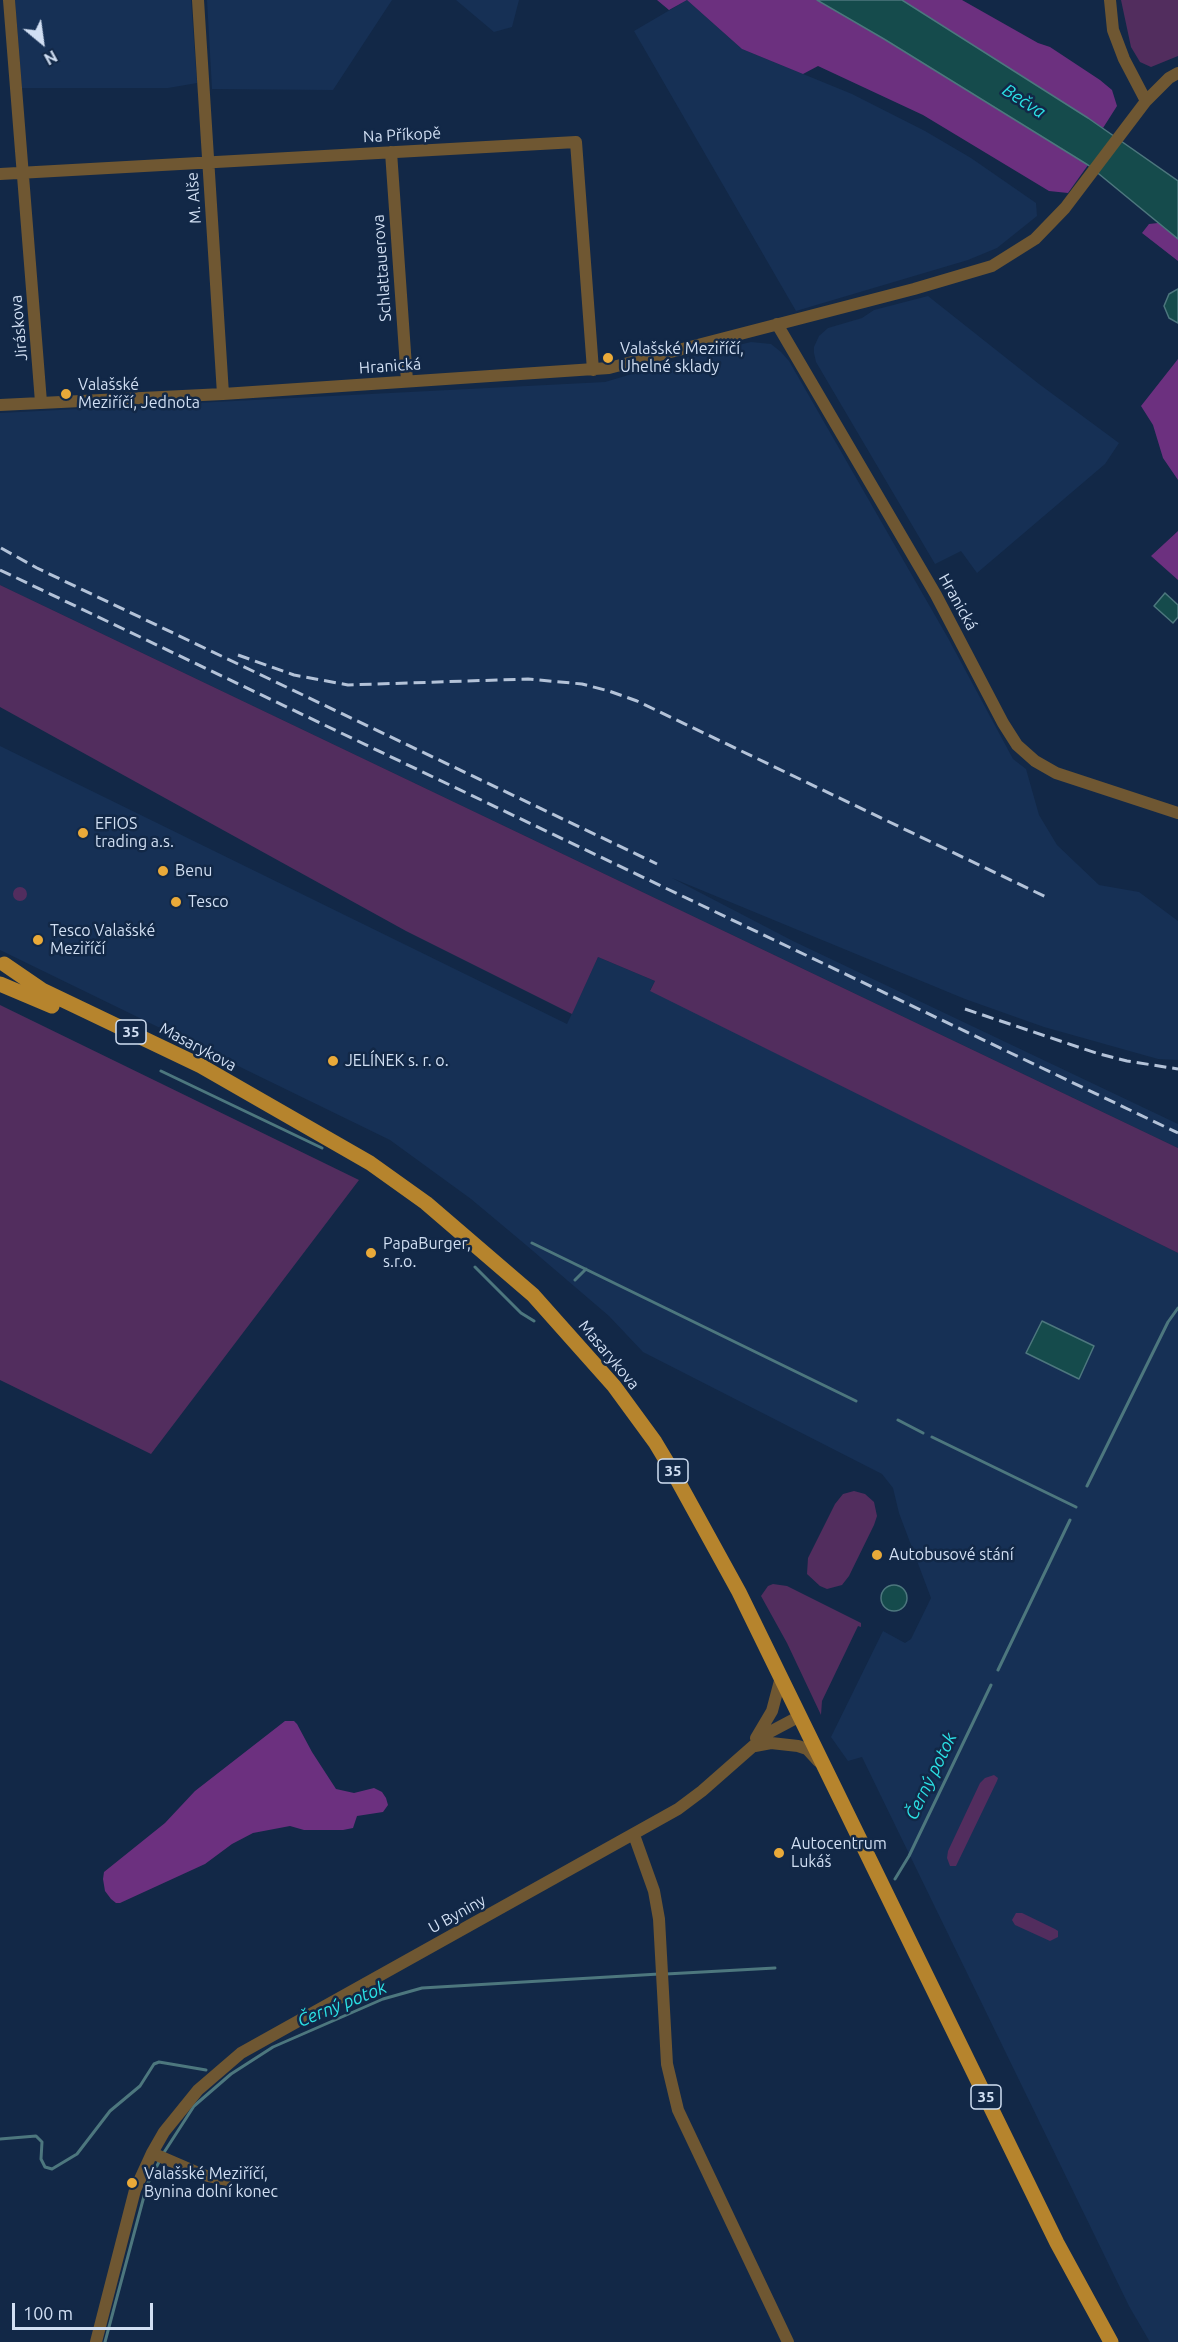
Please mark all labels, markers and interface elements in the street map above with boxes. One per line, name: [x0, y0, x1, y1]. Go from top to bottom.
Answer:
north arrow: [12, 12, 72, 72]
text: N: [41, 47, 60, 69]
water label: Bečva: [998, 79, 1050, 123]
street label: Na Příkopě: [362, 123, 442, 147]
street label: M. Alše: [183, 171, 205, 225]
street label: Schlattauerova: [369, 214, 395, 322]
street label: Jiráskova: [7, 294, 31, 362]
place label: Valašské Meziříčí, Uhelné sklady: [620, 339, 744, 377]
marker: Valašské Meziříčí, Uhelné sklady: [601, 351, 615, 365]
street label: Hranická: [358, 354, 422, 378]
place label: Valašské Meziříčí, Jednota: [78, 375, 200, 413]
marker: Valašské Meziříčí, Jednota: [59, 387, 73, 401]
street label: Hranická: [935, 570, 981, 634]
place label: EFIOS trading a.s.: [95, 814, 174, 852]
marker: EFIOS trading a.s.: [76, 826, 90, 840]
place label: Benu: [175, 861, 212, 881]
marker: Benu: [156, 864, 170, 878]
place label: Tesco: [188, 892, 229, 912]
marker: Tesco: [169, 895, 183, 909]
place label: Tesco Valašské Meziříčí: [50, 921, 155, 959]
marker: Tesco Valašské Meziříčí: [31, 933, 45, 947]
street label: Masarykova: [156, 1019, 240, 1075]
road number: 35: [116, 1020, 146, 1044]
place label: JELÍNEK s. r. o.: [345, 1051, 449, 1071]
marker: JELÍNEK s. r. o.: [326, 1054, 340, 1068]
place label: PapaBurger, s.r.o.: [383, 1234, 471, 1272]
marker: PapaBurger, s.r.o.: [364, 1246, 378, 1260]
street label: Masarykova: [574, 1316, 644, 1394]
road number: 35: [658, 1459, 688, 1483]
place label: Autobusové stání: [889, 1545, 1014, 1565]
marker: Autobusové stání: [870, 1548, 884, 1562]
water label: Černý potok: [901, 1729, 961, 1823]
place label: Autocentrum Lukáš: [791, 1834, 887, 1872]
marker: Autocentrum Lukáš: [772, 1846, 786, 1860]
street label: U Byniny: [425, 1891, 489, 1937]
water label: Černý potok: [294, 1976, 390, 2032]
road number: 35: [971, 2085, 1001, 2109]
place label: Valašské Meziříčí, Bynina dolní konec: [144, 2164, 278, 2202]
marker: Valašské Meziříčí, Bynina dolní konec: [125, 2176, 139, 2190]
scale bar: [15, 2291, 156, 2329]
text: 100 m: [23, 2303, 73, 2323]

